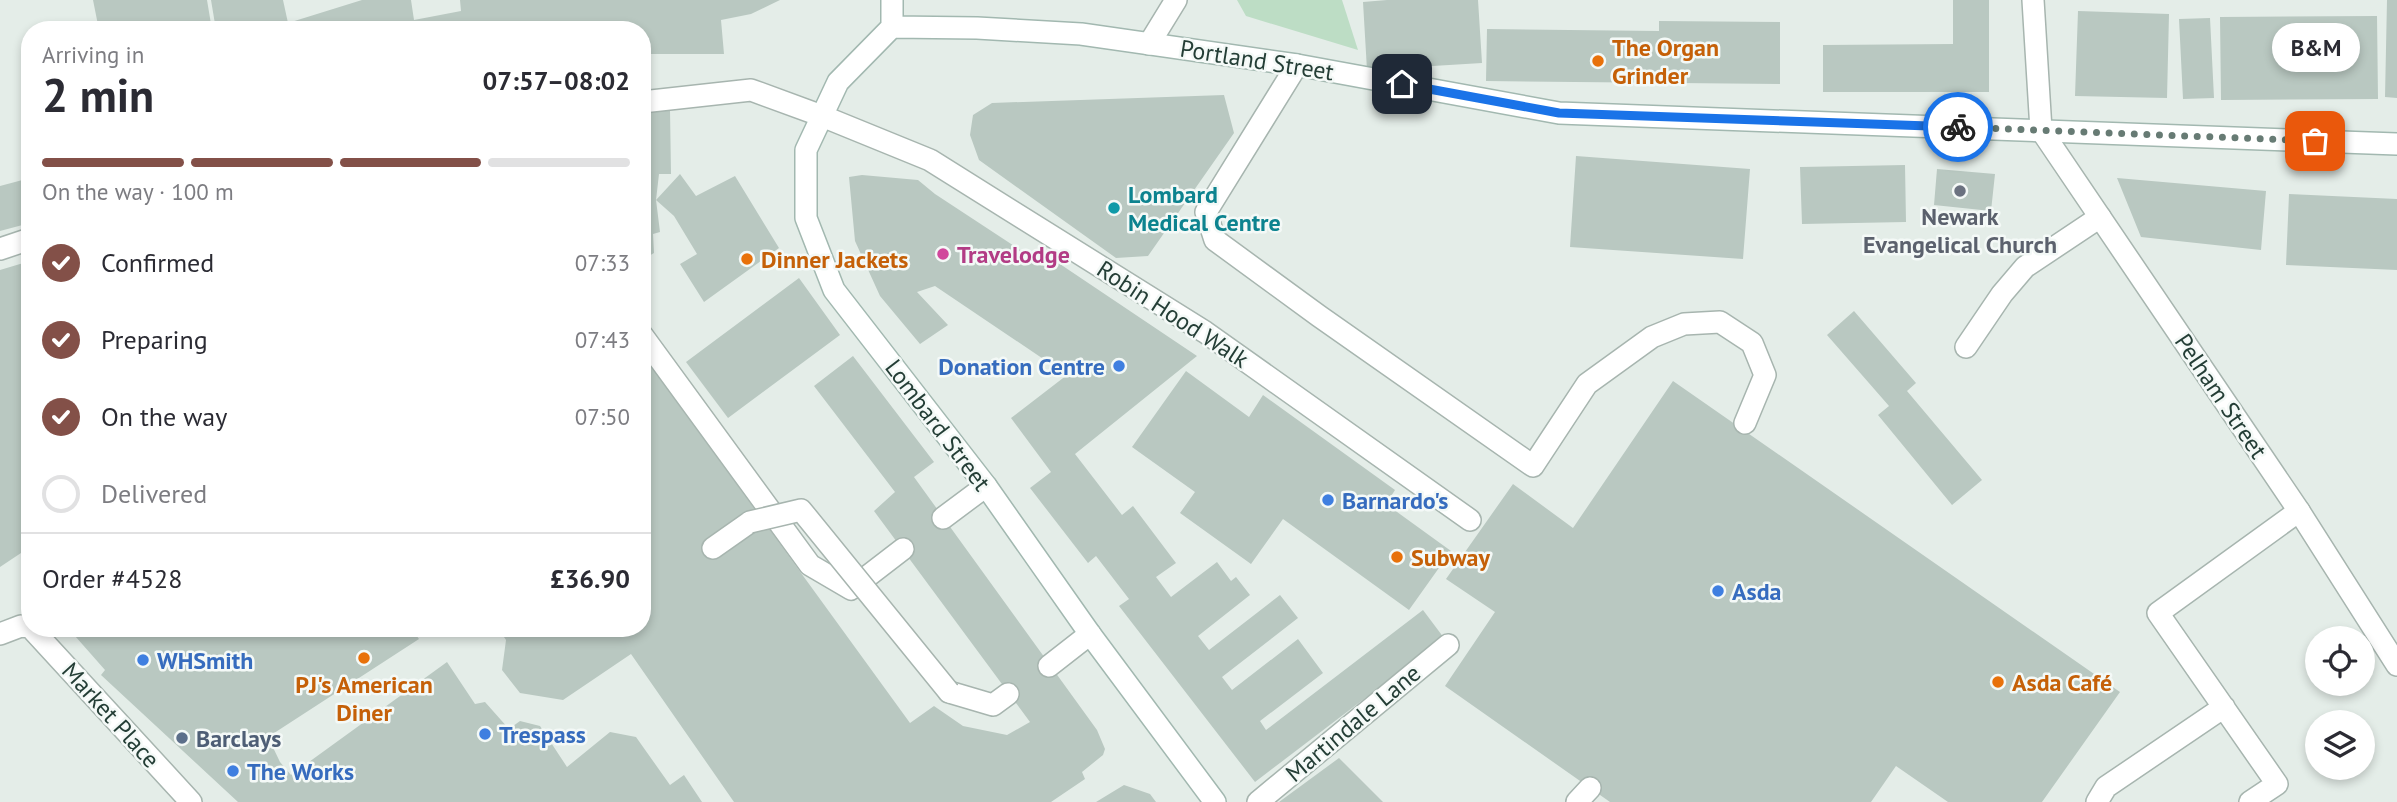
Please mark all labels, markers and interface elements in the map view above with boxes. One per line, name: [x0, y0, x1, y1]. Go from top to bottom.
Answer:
callout: B&M: [2271, 22, 2359, 71]
place label: The Organ Grinder: [1612, 32, 1719, 91]
street label: Portland Street: [1178, 33, 1336, 87]
text: B&M: [2291, 33, 2341, 62]
text: Arriving in: [42, 40, 144, 69]
marker: The Organ Grinder: [1590, 53, 1606, 69]
pin: [1372, 54, 1432, 114]
text: 07:57–08:02: [483, 64, 630, 97]
text: 2 min: [42, 65, 154, 125]
icon: home: [1383, 65, 1421, 103]
courier: [1923, 92, 1993, 162]
icon: bike: [1939, 108, 1977, 146]
pin: [2285, 111, 2345, 171]
icon: bag: [2296, 122, 2334, 160]
text: On the way · 100 m: [42, 177, 234, 206]
place label: Lombard Medical Centre: [1128, 179, 1281, 238]
marker: Newark Evangelical Church: [1952, 183, 1968, 199]
marker: Lombard Medical Centre: [1106, 200, 1122, 216]
place label: Newark Evangelical Church: [1863, 201, 2057, 260]
place label: Travelodge: [957, 239, 1070, 270]
icon: check: [42, 244, 80, 282]
place label: Dinner Jackets: [761, 244, 908, 275]
text: Confirmed: [101, 246, 214, 279]
marker: Travelodge: [935, 246, 951, 262]
text: 07:33: [575, 248, 630, 277]
marker: Dinner Jackets: [739, 251, 755, 267]
street label: Robin Hood Walk: [1091, 253, 1255, 375]
icon: check: [42, 321, 80, 359]
text: Preparing: [101, 323, 208, 356]
text: 07:43: [575, 325, 630, 354]
street label: Pelham Street: [2168, 328, 2274, 464]
place label: Donation Centre: [938, 351, 1105, 382]
street label: Lombard Street: [878, 353, 998, 497]
marker: Donation Centre: [1111, 358, 1127, 374]
icon: check: [42, 398, 80, 436]
text: On the way: [101, 400, 227, 433]
text: 07:50: [575, 402, 630, 431]
text: Delivered: [101, 477, 207, 510]
place label: Barnardo's: [1342, 485, 1448, 516]
marker: Barnardo's: [1320, 492, 1336, 508]
place label: Subway: [1411, 542, 1490, 573]
marker: Subway: [1389, 549, 1405, 565]
text: Order #4528: [42, 562, 182, 595]
text: £36.90: [550, 562, 630, 595]
place label: Asda: [1732, 576, 1782, 607]
marker: Asda: [1710, 583, 1726, 599]
map controls: [2305, 626, 2375, 780]
button: locate: [2305, 626, 2375, 696]
place label: WHSmith: [157, 645, 253, 676]
marker: PJ's American Diner: [356, 650, 372, 666]
marker: WHSmith: [135, 652, 151, 668]
street label: Market Place: [55, 656, 167, 774]
street label: Martindale Lane: [1279, 657, 1427, 789]
place label: Asda Café: [2012, 667, 2112, 698]
place label: PJ's American Diner: [295, 669, 433, 728]
marker: Asda Café: [1990, 674, 2006, 690]
button: layers: [2305, 710, 2375, 780]
place label: Trespass: [499, 719, 586, 750]
place label: Barclays: [196, 723, 281, 754]
marker: Trespass: [477, 726, 493, 742]
marker: Barclays: [174, 730, 190, 746]
place label: The Works: [247, 756, 354, 787]
marker: The Works: [225, 763, 241, 779]

